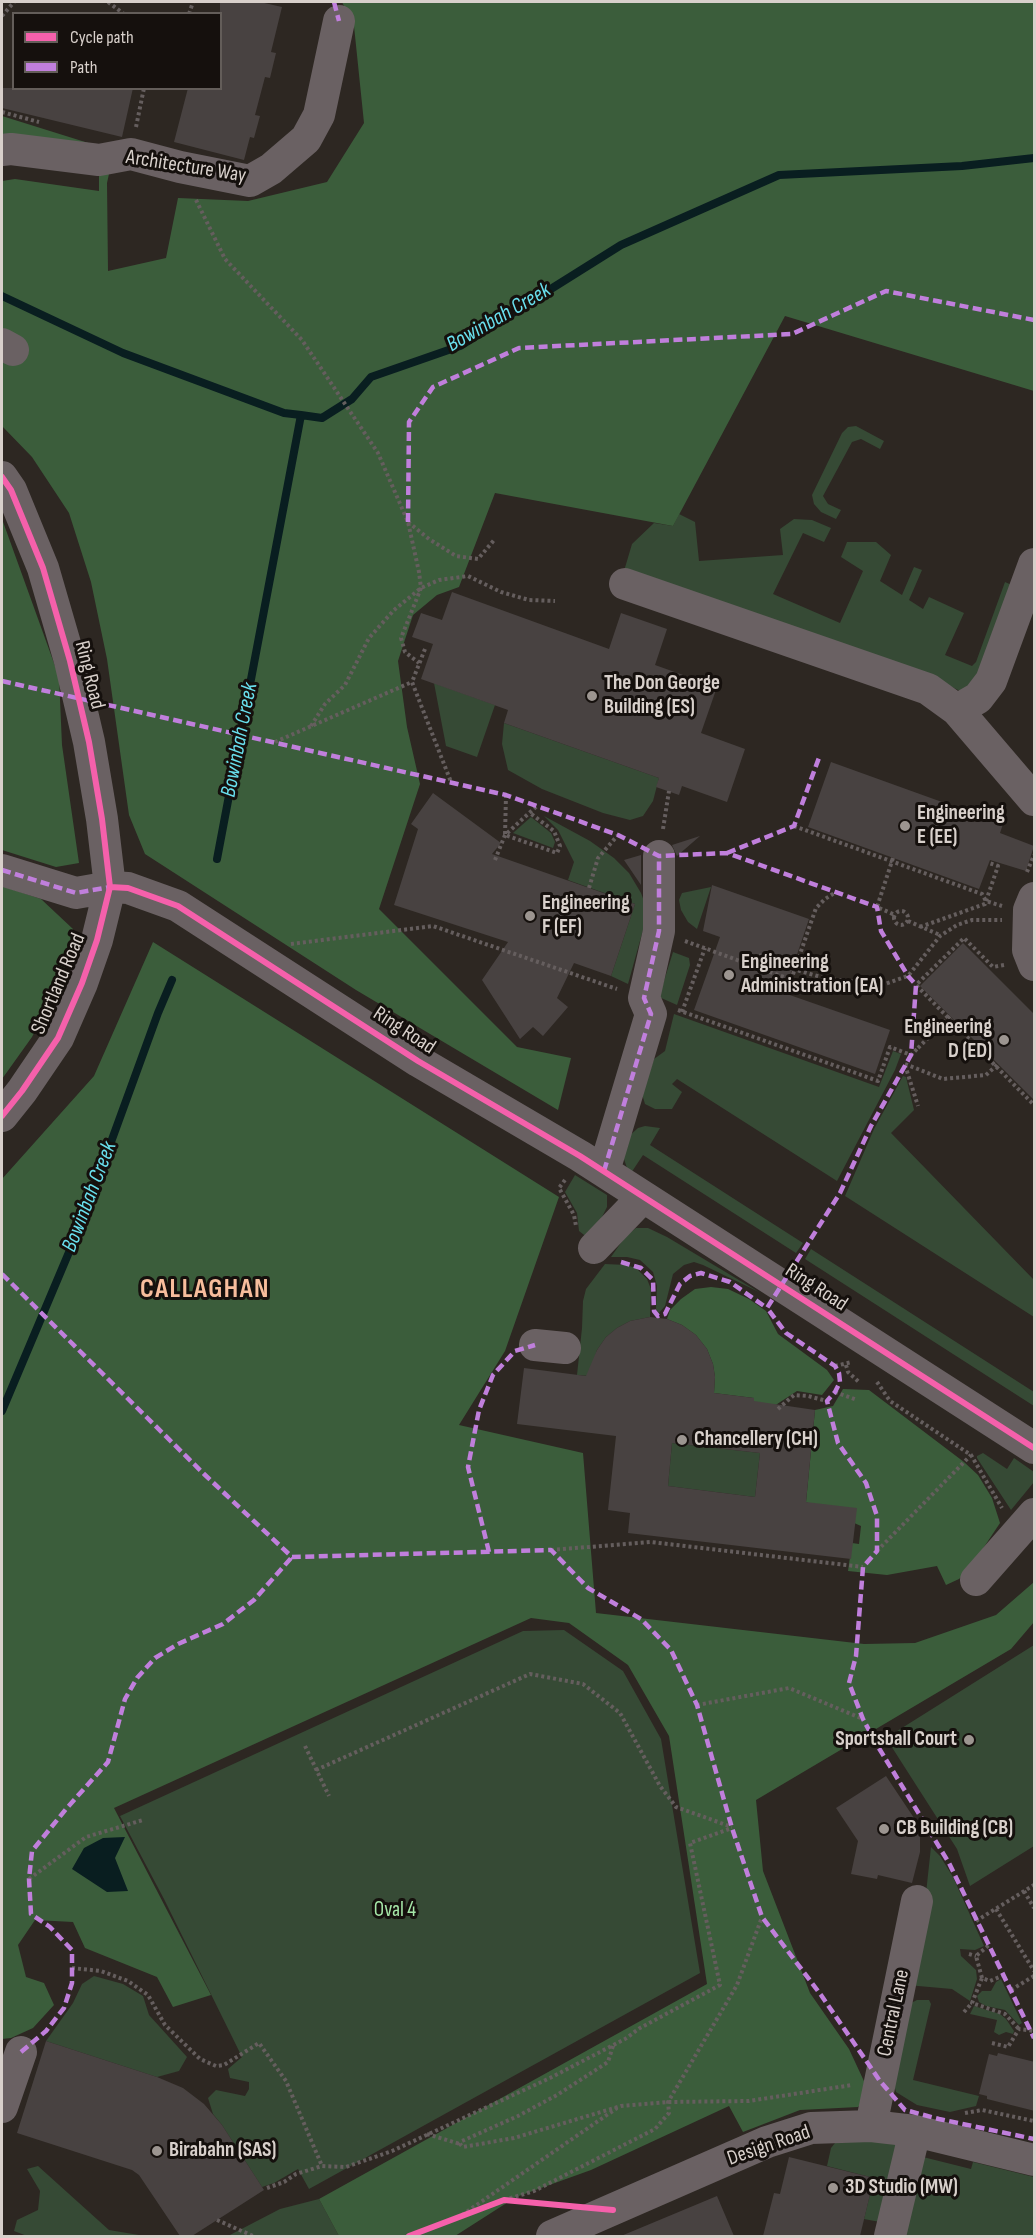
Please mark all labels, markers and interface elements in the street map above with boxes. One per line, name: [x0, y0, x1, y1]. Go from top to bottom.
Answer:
legend: [12, 12, 222, 90]
text: Cycle path: [70, 27, 134, 48]
text: Path: [70, 57, 98, 78]
street label: Architecture Way: [124, 145, 248, 189]
water label: Bowinbah Creek: [442, 278, 556, 358]
street label: Ring Road: [68, 638, 110, 712]
place label: The Don George Building (ES): [604, 671, 720, 721]
water label: Bowinbah Creek: [216, 681, 264, 799]
marker: The Don George Building (ES): [585, 689, 599, 703]
place label: Engineering E (EE): [917, 801, 1005, 851]
marker: Engineering E (EE): [898, 819, 912, 833]
place label: Engineering F (EF): [542, 891, 630, 941]
marker: Engineering F (EF): [523, 909, 537, 923]
street label: Shortland Road: [26, 930, 92, 1038]
place label: Engineering Administration (EA): [741, 950, 883, 1000]
marker: Engineering Administration (EA): [722, 968, 736, 982]
street label: Ring Road: [368, 1002, 440, 1060]
place label: Engineering D (ED): [904, 1015, 992, 1065]
marker: Engineering D (ED): [997, 1033, 1011, 1047]
water label: Bowinbah Creek: [57, 1138, 123, 1256]
street label: Ring Road: [780, 1259, 852, 1317]
district label: CALLAGHAN: [140, 1274, 270, 1306]
place label: Chancellery (CH): [694, 1427, 818, 1453]
marker: Chancellery (CH): [675, 1433, 689, 1447]
place label: Sportsball Court: [835, 1727, 957, 1753]
marker: Sportsball Court: [962, 1733, 976, 1747]
place label: CB Building (CB): [896, 1816, 1013, 1842]
marker: CB Building (CB): [877, 1822, 891, 1836]
park label: Oval 4: [374, 1898, 416, 1924]
street label: Central Lane: [872, 1967, 916, 2059]
street label: Design Road: [724, 2120, 814, 2172]
place label: Birabahn (SAS): [169, 2138, 276, 2164]
marker: Birabahn (SAS): [150, 2144, 164, 2158]
place label: 3D Studio (MW): [845, 2175, 958, 2201]
marker: 3D Studio (MW): [826, 2181, 840, 2195]

